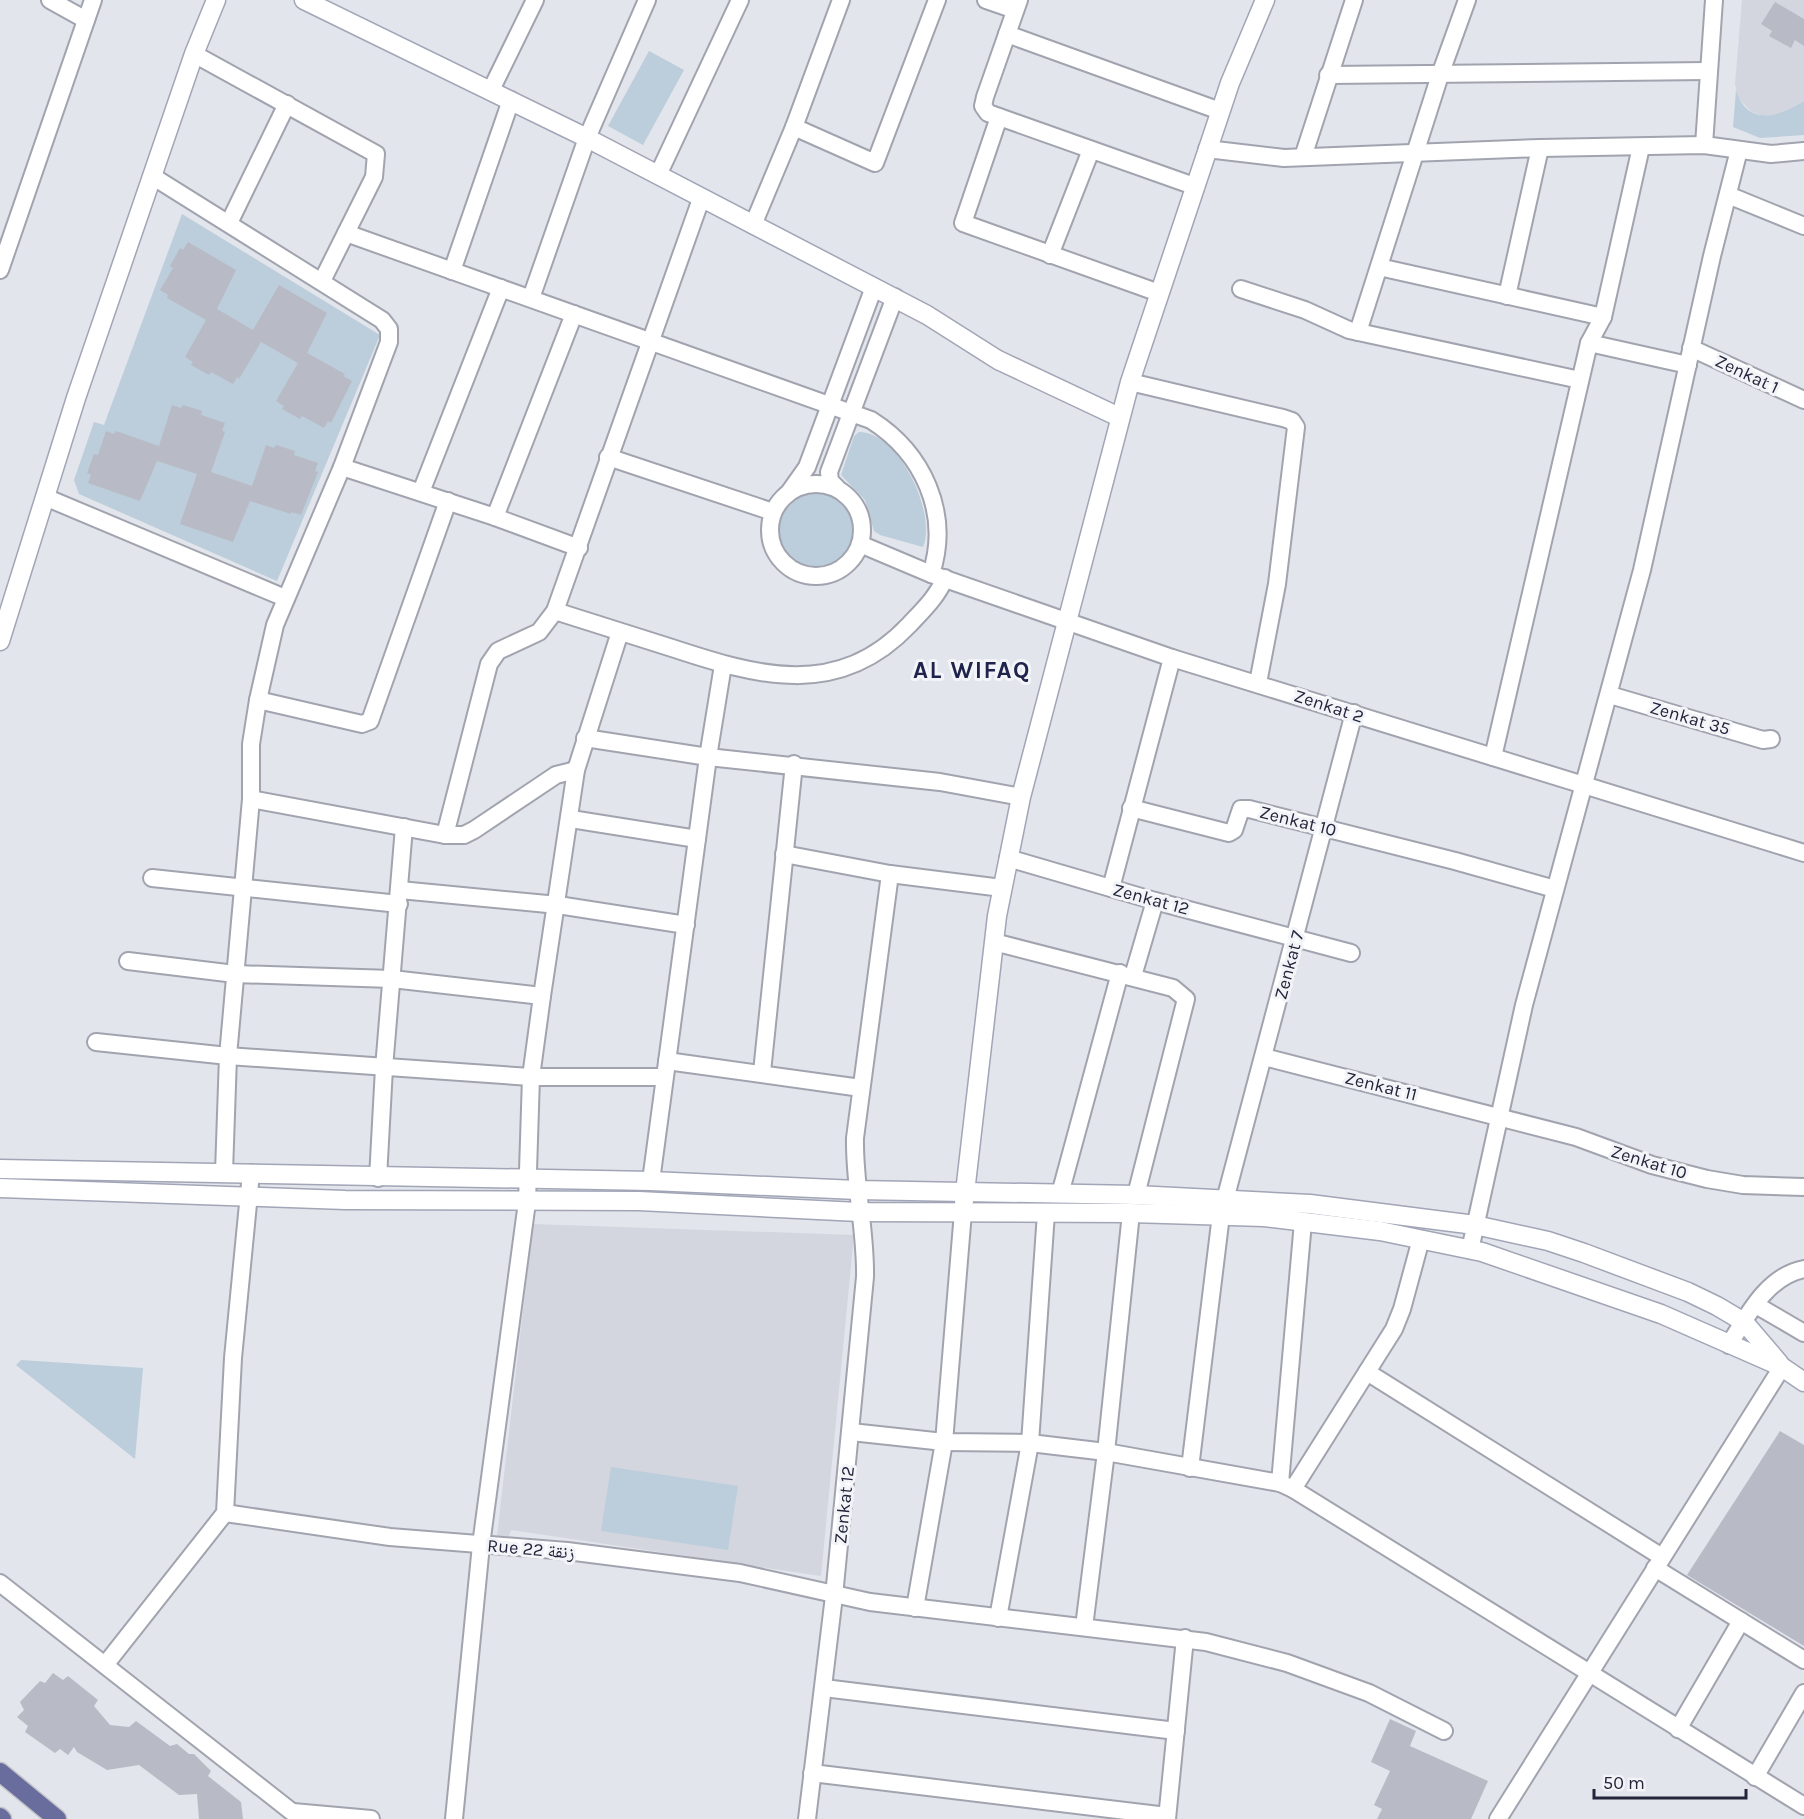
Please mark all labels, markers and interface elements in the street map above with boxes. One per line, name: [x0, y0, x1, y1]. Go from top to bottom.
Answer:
street label: Zenkat 1: [1712, 350, 1782, 398]
district label: AL WIFAQ: [913, 656, 1031, 684]
street label: Zenkat 2: [1291, 684, 1367, 728]
street label: Zenkat 35: [1647, 696, 1733, 740]
street label: Zenkat 10: [1257, 801, 1339, 841]
street label: Zenkat 12: [1110, 878, 1192, 920]
street label: Zenkat 7: [1269, 928, 1309, 1002]
street label: Zenkat 11: [1343, 1066, 1419, 1106]
street label: Zenkat 10: [1608, 1140, 1690, 1184]
street label: Zenkat 12: [829, 1465, 859, 1545]
street label: Rue 22 زنقة: [486, 1534, 576, 1564]
scale bar: [1594, 1762, 1746, 1800]
text: 50 m: [1603, 1772, 1645, 1794]

